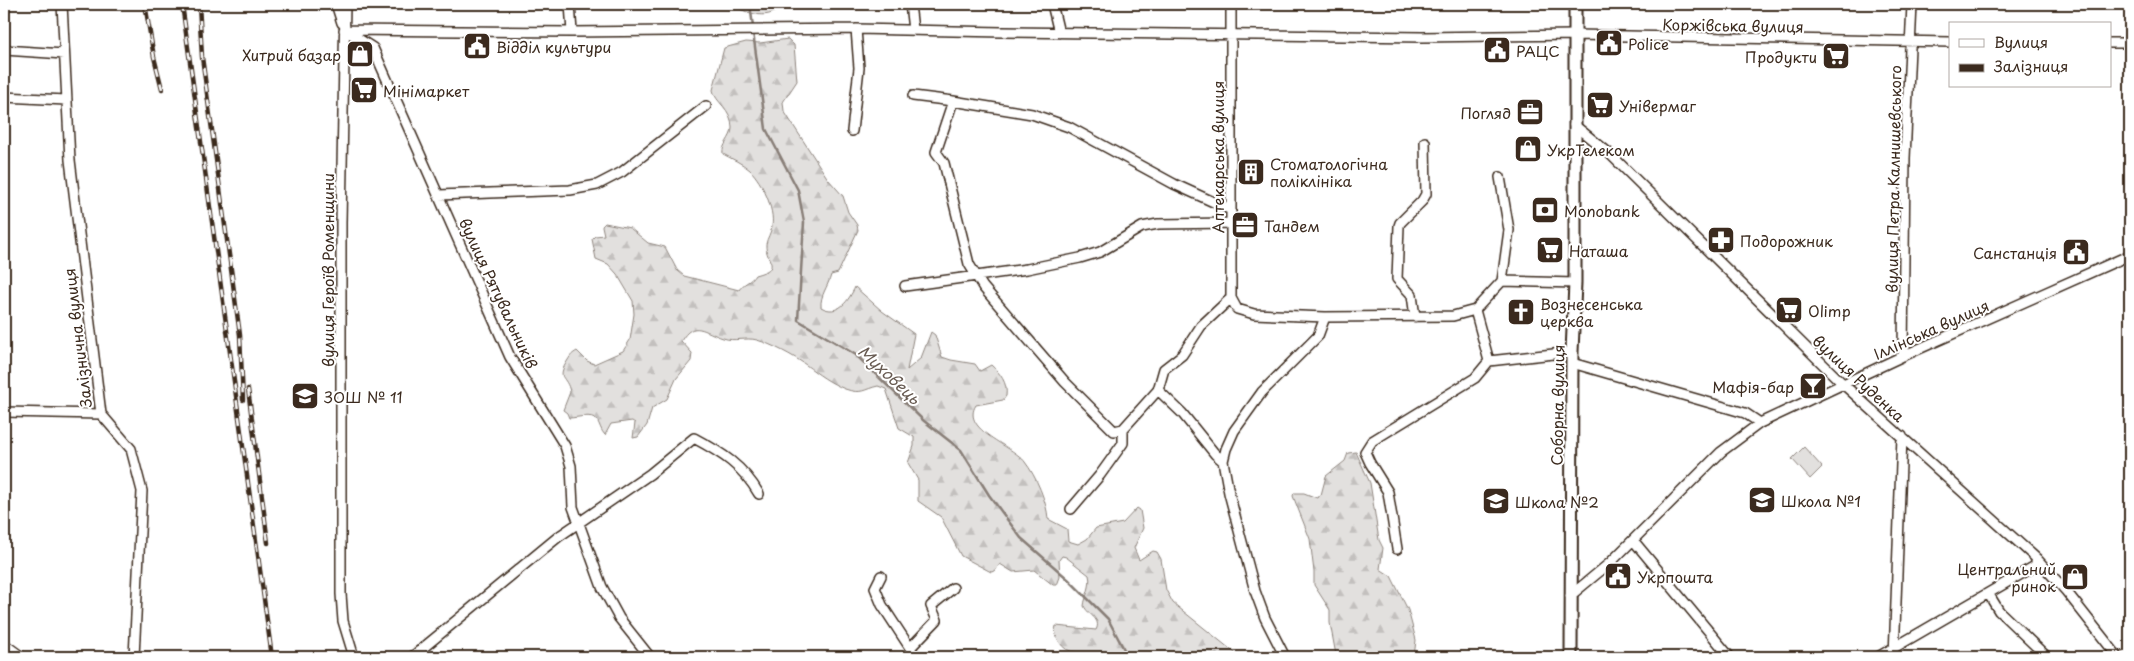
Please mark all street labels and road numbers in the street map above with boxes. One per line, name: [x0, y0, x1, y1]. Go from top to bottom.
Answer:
street label: Коржівська вулиця: [1662, 12, 1804, 38]
street label: вулиця Петра Калнишевського: [1880, 65, 1906, 293]
street label: Аптекарська вулиця: [1206, 81, 1229, 233]
street label: вулиця Героїв Роменщини: [316, 173, 339, 367]
street label: вулиця Рятувальників: [454, 214, 544, 372]
street label: Залізнична вулиця: [57, 267, 97, 410]
street label: Іллінська вулиця: [1869, 293, 1993, 365]
street label: вулиця Руденка: [1808, 329, 1911, 427]
street label: Соборна вулиця: [1544, 344, 1570, 466]

